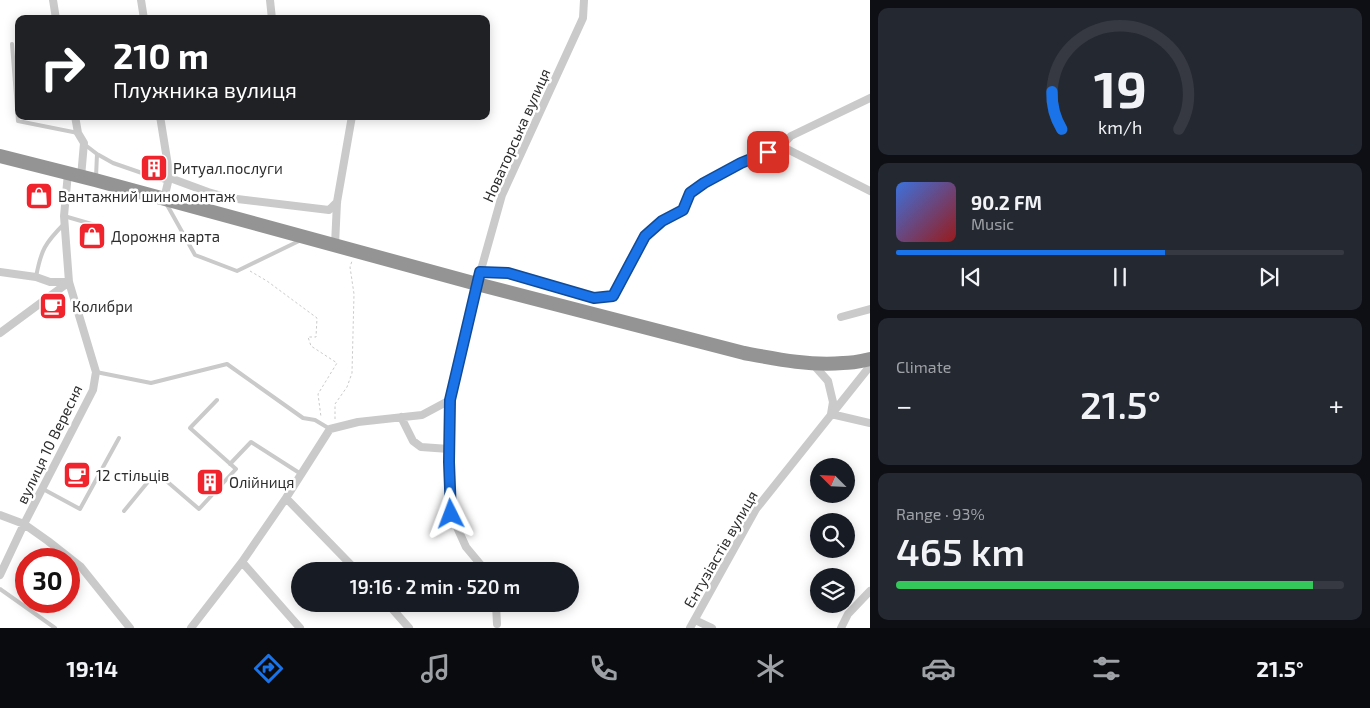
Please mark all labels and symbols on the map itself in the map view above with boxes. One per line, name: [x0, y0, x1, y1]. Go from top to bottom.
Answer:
street label: Новаторська вулиця: [478, 65, 555, 205]
pin: [747, 131, 789, 173]
building icon: Ритуал.послуги: [139, 153, 169, 183]
place label: Ритуал.послуги: [173, 159, 283, 178]
shop icon: Вантажний шиномонтаж: [24, 181, 54, 211]
place label: Вантажний шиномонтаж: [58, 187, 236, 205]
shop icon: Дорожня карта: [77, 221, 107, 251]
place label: Дорожня карта: [111, 227, 220, 245]
cafe icon: Колибри: [38, 291, 68, 321]
place label: Колибри: [72, 297, 133, 315]
street label: вулиця 10 Вересня: [12, 382, 87, 507]
north arrow: [810, 458, 855, 502]
cafe icon: 12 стільців: [62, 460, 92, 490]
place label: 12 стільців: [96, 466, 169, 484]
building icon: Олійниця: [195, 467, 225, 497]
place label: Олійниця: [229, 473, 295, 491]
position arrow: [424, 487, 476, 539]
street label: Ентузіастів вулиця: [679, 487, 762, 611]
speed limit sign: 30: [15, 548, 80, 613]

